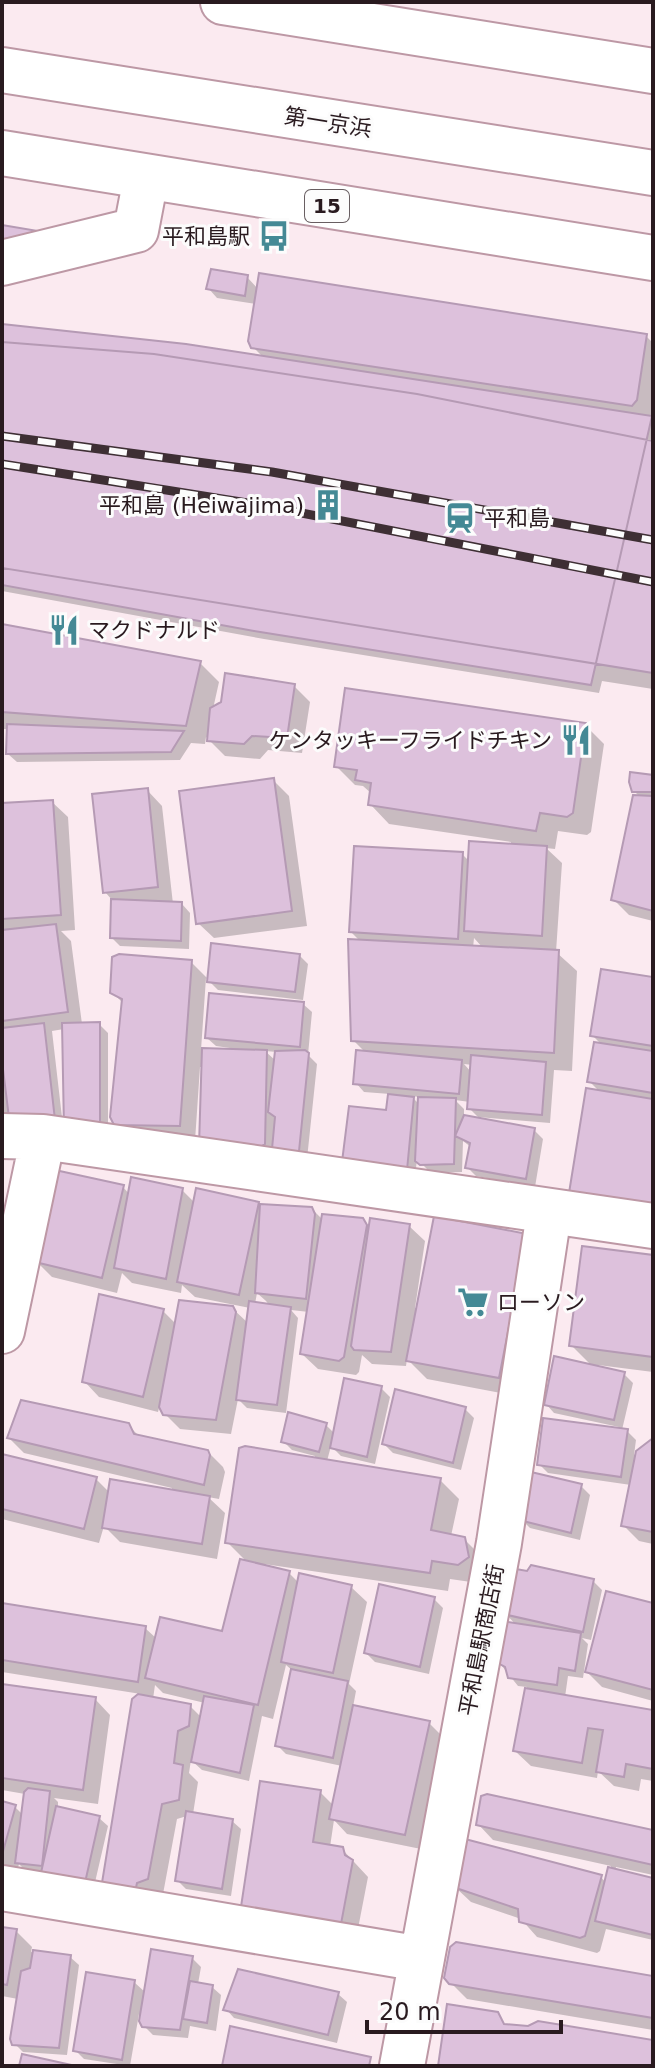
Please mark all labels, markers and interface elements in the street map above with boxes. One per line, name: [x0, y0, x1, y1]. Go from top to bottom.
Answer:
street label: 第一京浜: [283, 103, 373, 142]
road number: 15: [305, 190, 349, 222]
bus stop icon: 平和島駅: [257, 219, 291, 253]
place label: 平和島駅: [162, 224, 250, 249]
building icon: 平和島 (Heiwajima): [311, 488, 345, 522]
place label: 平和島 (Heiwajima): [99, 493, 304, 518]
station icon: 平和島: [443, 501, 477, 535]
place label: 平和島: [484, 506, 550, 531]
restaurant icon: マクドナルド: [47, 613, 81, 647]
place label: マクドナルド: [88, 618, 220, 643]
restaurant icon: ケンタッキーフライドチキン: [559, 723, 593, 757]
place label: ケンタッキーフライドチキン: [269, 728, 552, 753]
supermarket icon: ローソン: [456, 1285, 490, 1319]
place label: ローソン: [497, 1290, 585, 1315]
street label: 平和島駅商店街: [455, 1562, 508, 1718]
scale bar: [367, 1984, 561, 2034]
text: 20 m: [379, 1998, 441, 2026]

